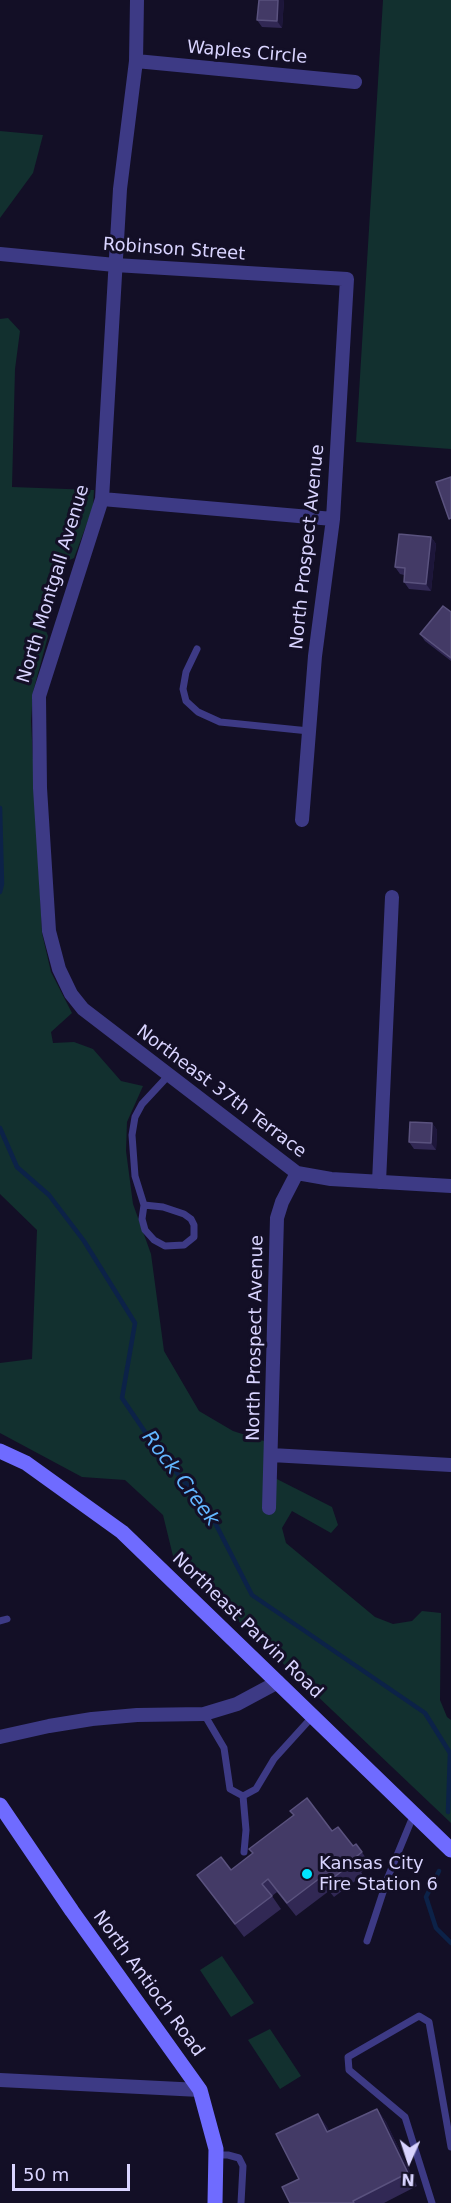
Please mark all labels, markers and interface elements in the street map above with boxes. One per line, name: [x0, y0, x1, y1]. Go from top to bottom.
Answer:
street label: Waples Circle: [186, 37, 308, 69]
street label: Robinson Street: [102, 234, 246, 266]
street label: North Prospect Avenue: [286, 443, 330, 651]
street label: North Montgall Avenue: [14, 482, 94, 686]
street label: Northeast 37th Terrace: [132, 1021, 310, 1163]
street label: North Prospect Avenue: [243, 1235, 269, 1441]
water label: Rock Creek: [136, 1426, 224, 1532]
street label: Northeast Parvin Road: [167, 1548, 327, 1704]
place label: Kansas City Fire Station 6: [319, 1853, 438, 1896]
marker: Kansas City Fire Station 6: [300, 1867, 314, 1881]
street label: North Antioch Road: [88, 1907, 208, 2061]
north arrow: [379, 2131, 439, 2191]
scale bar: [15, 2152, 134, 2190]
text: 50 m: [23, 2164, 69, 2185]
text: N: [401, 2170, 415, 2189]

